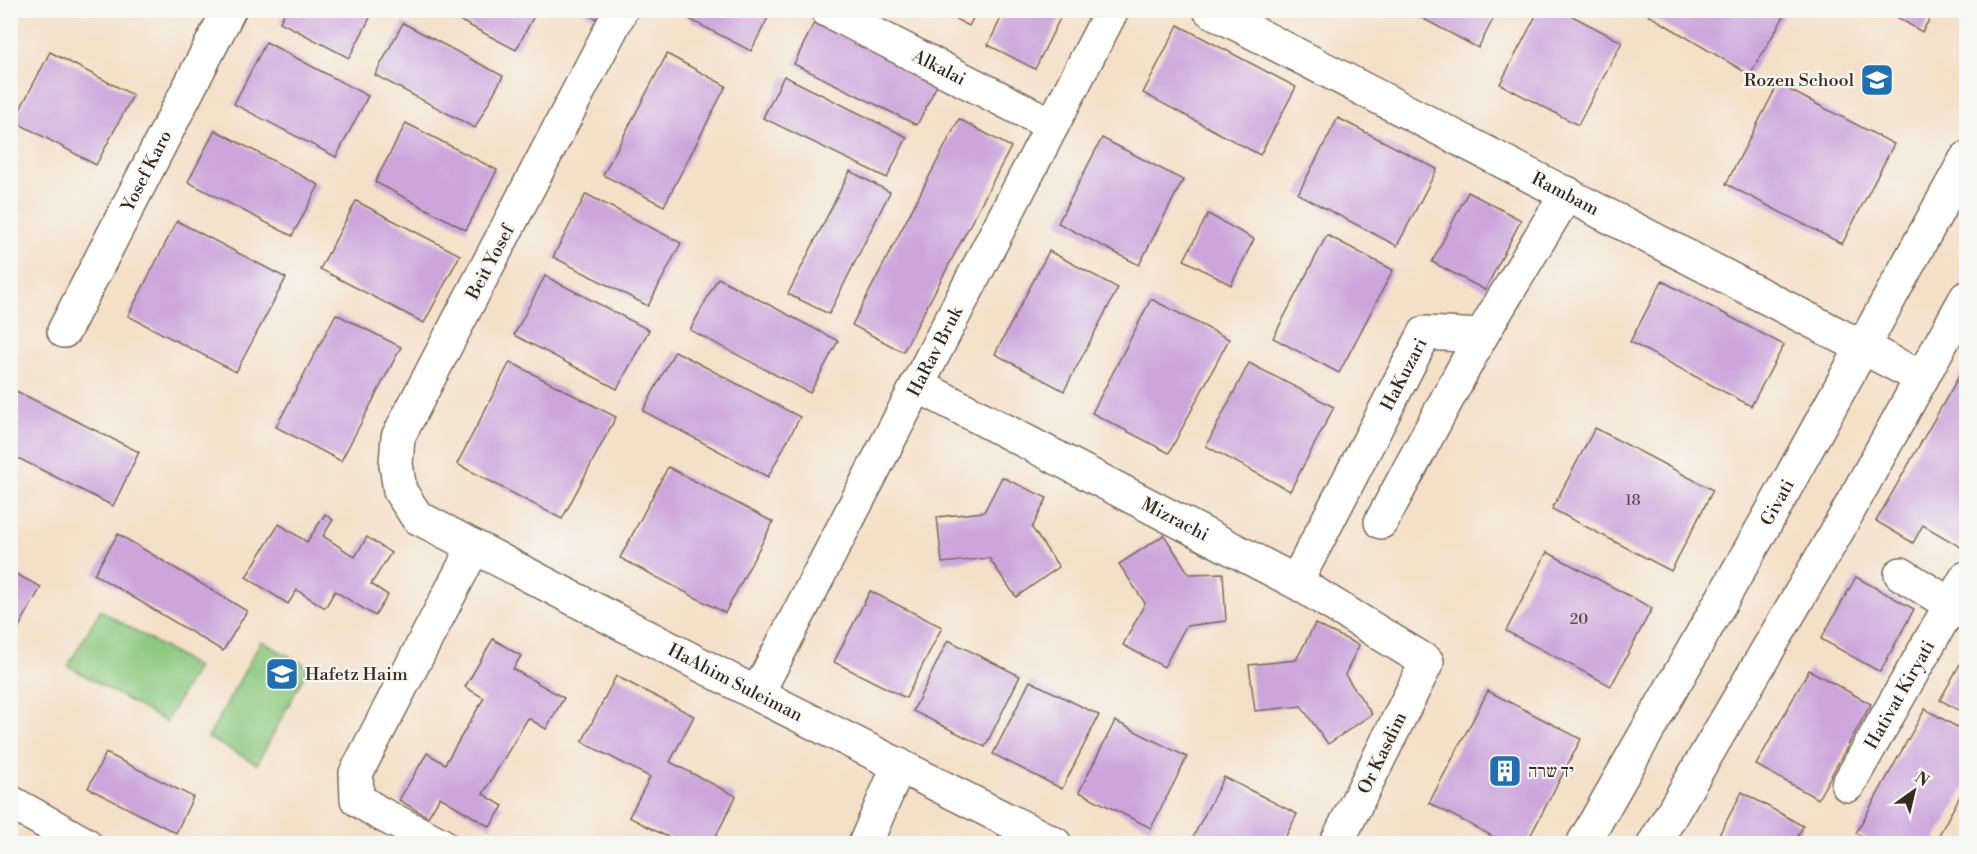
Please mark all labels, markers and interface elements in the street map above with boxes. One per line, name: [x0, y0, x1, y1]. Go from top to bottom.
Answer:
street label: Alkalai: [907, 44, 970, 91]
school or university icon: Rozen School: [1859, 62, 1895, 98]
place label: Rozen School: [1744, 69, 1855, 92]
street label: Yosef Karo: [116, 127, 177, 217]
street label: Rambam: [1527, 167, 1603, 221]
street label: Beit Yosef: [461, 220, 520, 305]
street label: HaRav Bruk: [902, 301, 969, 401]
street label: HaKuzari: [1376, 334, 1433, 415]
street label: Givati: [1755, 475, 1800, 530]
house number: 18: [1625, 491, 1641, 510]
street label: Mizrachi: [1137, 493, 1213, 547]
house number: 20: [1570, 610, 1588, 629]
street label: Hativat Kiryati: [1860, 636, 1940, 753]
street label: HaAhim Suleiman: [664, 639, 807, 727]
school or university icon: Hafetz Haim: [264, 656, 300, 692]
place label: Hafetz Haim: [305, 663, 408, 686]
street label: Or Kasdim: [1353, 708, 1412, 798]
building icon: יד שרה: [1487, 753, 1523, 789]
place label: יד שרה: [1528, 760, 1574, 783]
north arrow: [1884, 761, 1944, 821]
text: N: [1911, 768, 1933, 791]

